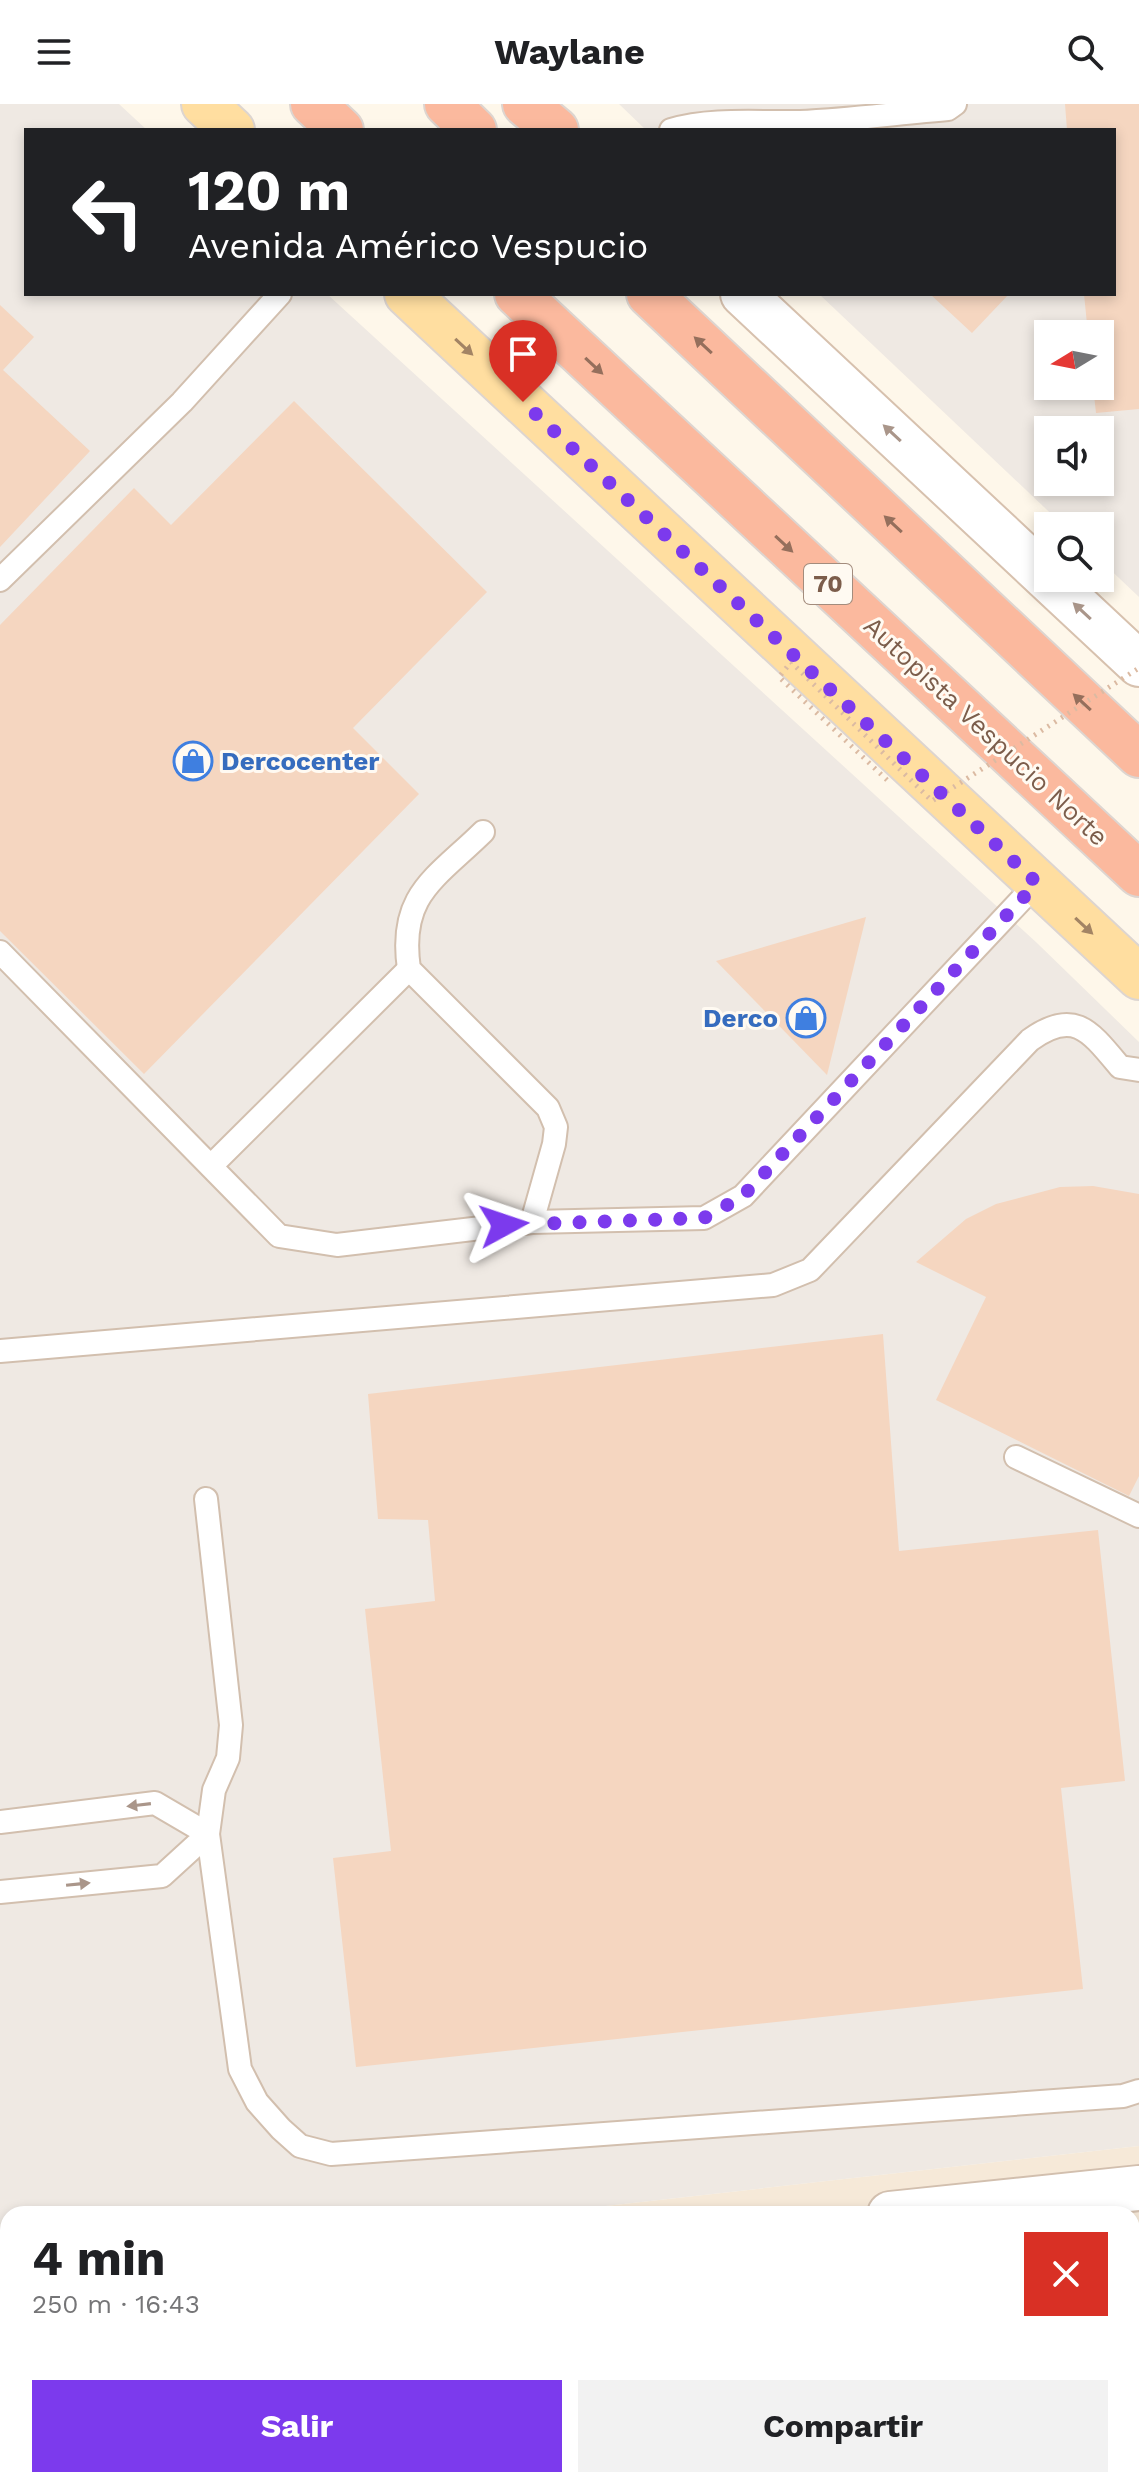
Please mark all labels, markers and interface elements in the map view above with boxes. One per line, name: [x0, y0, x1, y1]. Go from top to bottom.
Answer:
icon: menu: [32, 30, 76, 74]
icon: search: [1063, 30, 1107, 74]
text: Waylane: [494, 31, 645, 73]
text: 120 m: [188, 158, 350, 224]
icon: left: [56, 160, 160, 264]
text: Avenida Américo Vespucio: [188, 225, 648, 267]
pin: [489, 320, 557, 402]
north arrow: [1034, 320, 1114, 400]
map controls: [1034, 320, 1114, 592]
icon: arrive: [501, 332, 545, 376]
one-way arrow: [694, 337, 713, 355]
one-way arrow: [454, 338, 473, 356]
one-way arrow: [585, 357, 604, 375]
button: sound: [1034, 416, 1114, 496]
one-way arrow: [883, 425, 902, 443]
button: search: [1034, 512, 1114, 592]
one-way arrow: [884, 515, 903, 533]
one-way arrow: [775, 534, 794, 552]
road number: 70: [804, 564, 852, 604]
one-way arrow: [1073, 602, 1092, 620]
street label: Autopista Vespucio Norte: [858, 610, 1114, 852]
one-way arrow: [1073, 693, 1092, 711]
shop icon: Dercocenter: [172, 740, 214, 782]
place label: Dercocenter: [221, 746, 380, 776]
one-way arrow: [1074, 916, 1093, 934]
shop icon: Derco: [785, 997, 827, 1039]
place label: Derco: [703, 1003, 778, 1033]
position arrow: [462, 1183, 546, 1267]
one-way arrow: [126, 1799, 151, 1812]
one-way arrow: [66, 1878, 91, 1891]
text: 4 min: [32, 2230, 166, 2287]
button: close: [1024, 2232, 1108, 2316]
text: 250 m · 16:43: [32, 2289, 200, 2319]
button: Salir: [32, 2380, 562, 2472]
button: Compartir: [578, 2380, 1108, 2472]

